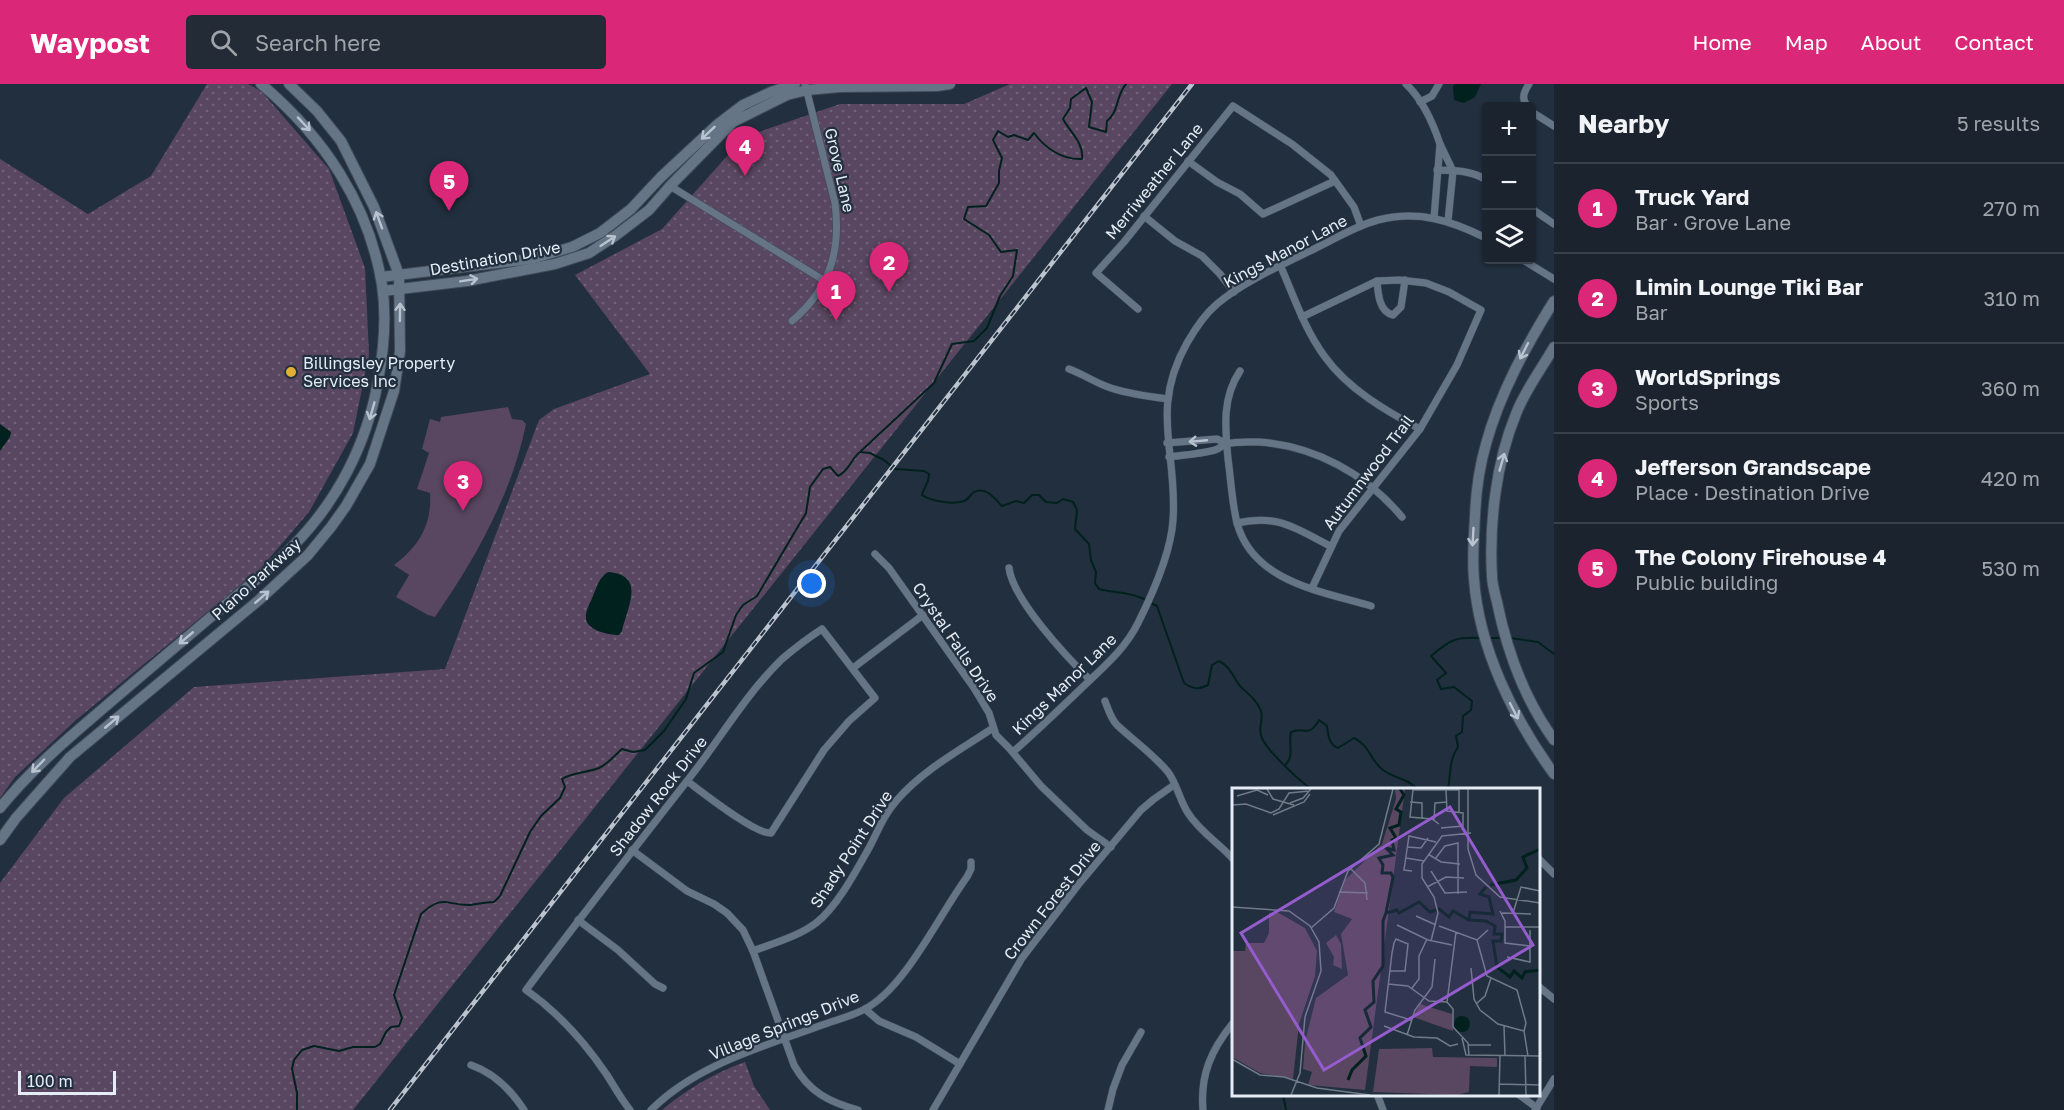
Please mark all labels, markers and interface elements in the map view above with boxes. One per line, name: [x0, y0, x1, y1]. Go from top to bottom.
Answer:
search box: [186, 15, 606, 69]
text: Waypost: [30, 26, 150, 59]
icon: search: [207, 26, 240, 59]
text: Search here: [255, 29, 381, 56]
text: Home: [1692, 29, 1752, 55]
text: Map: [1785, 29, 1828, 55]
text: About: [1861, 29, 1921, 55]
text: Contact: [1954, 29, 2034, 55]
map controls: [1482, 102, 1536, 264]
button: +: [1482, 102, 1536, 156]
text: Nearby: [1578, 108, 1669, 139]
text: 5 results: [1957, 111, 2040, 135]
one-way arrow: [297, 116, 311, 131]
street label: Merriweather Lane: [1101, 119, 1207, 243]
one-way arrow: [701, 126, 716, 140]
pin: 4: [726, 126, 764, 176]
street label: Grove Lane: [821, 126, 859, 214]
button: −: [1482, 156, 1536, 210]
pin: 5: [430, 162, 468, 211]
text: Truck Yard: [1635, 183, 1749, 210]
text: 1: [1592, 196, 1603, 220]
text: 270 m: [1983, 196, 2040, 220]
street label: Kings Manor Lane: [1220, 210, 1350, 292]
button: layers: [1482, 210, 1536, 264]
text: Bar · Grove Lane: [1635, 210, 1791, 234]
one-way arrow: [372, 211, 383, 230]
one-way arrow: [599, 234, 616, 246]
street label: Destination Drive: [428, 237, 562, 279]
pin: 2: [870, 242, 908, 292]
pin: 1: [816, 272, 856, 321]
text: Limin Lounge Tiki Bar: [1635, 273, 1863, 300]
one-way arrow: [458, 274, 478, 285]
text: 2: [1591, 286, 1604, 310]
text: 310 m: [1984, 286, 2040, 310]
text: Bar: [1635, 300, 1668, 324]
one-way arrow: [394, 302, 406, 322]
one-way arrow: [1518, 342, 1530, 360]
place label: Billingsley Property Services Inc: [303, 353, 455, 391]
text: WorldSprings: [1635, 363, 1781, 390]
marker: Billingsley Property Services Inc: [284, 365, 298, 379]
text: 3: [1591, 376, 1604, 400]
text: 360 m: [1981, 376, 2040, 400]
text: Sports: [1635, 390, 1699, 414]
one-way arrow: [366, 401, 377, 420]
street label: Autumnwood Trail: [1318, 411, 1418, 533]
one-way arrow: [1188, 436, 1208, 447]
one-way arrow: [1497, 453, 1508, 472]
text: Jefferson Grandscape: [1635, 453, 1871, 480]
pin: 3: [444, 462, 482, 511]
text: 4: [1591, 466, 1604, 490]
text: 420 m: [1981, 466, 2040, 490]
text: Place · Destination Drive: [1635, 480, 1869, 504]
one-way arrow: [1468, 527, 1479, 547]
street label: Plano Parkway: [207, 534, 305, 624]
text: The Colony Firehouse 4: [1635, 543, 1887, 570]
text: 5: [1591, 556, 1604, 580]
text: 530 m: [1982, 556, 2040, 580]
your location: [797, 569, 826, 598]
text: Public building: [1635, 570, 1778, 594]
street label: Crystal Falls Drive: [909, 578, 1003, 706]
one-way arrow: [254, 590, 269, 604]
street label: Kings Manor Lane: [1008, 629, 1120, 739]
one-way arrow: [178, 632, 194, 645]
one-way arrow: [1508, 702, 1520, 719]
one-way arrow: [104, 715, 119, 729]
street label: Shadow Rock Drive: [605, 732, 711, 860]
one-way arrow: [31, 758, 45, 773]
street label: Shady Point Drive: [806, 787, 896, 911]
inset map: [1232, 788, 1539, 1095]
street label: Crown Forest Drive: [999, 836, 1105, 964]
street label: Village Springs Drive: [706, 986, 862, 1064]
scale bar: [18, 1068, 116, 1096]
text: 100 m: [27, 1071, 73, 1091]

